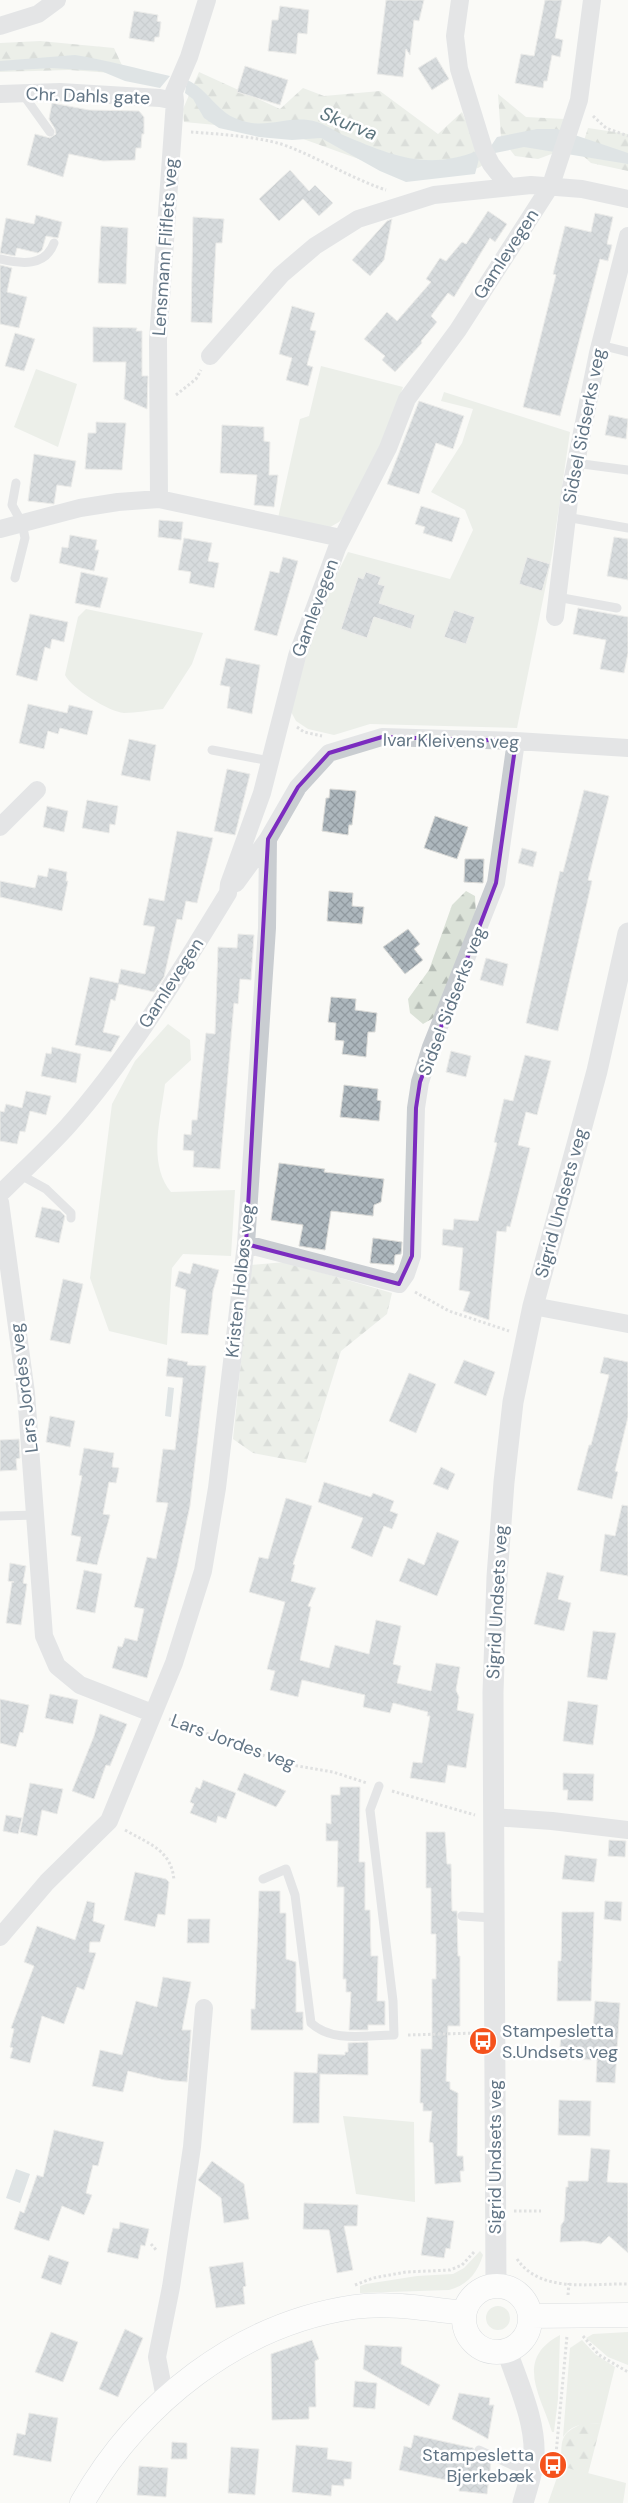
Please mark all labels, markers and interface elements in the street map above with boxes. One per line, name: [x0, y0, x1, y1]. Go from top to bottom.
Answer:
street label: Chr. Dahls gate: [25, 82, 151, 110]
water label: Skurva: [317, 101, 381, 146]
street label: Lensmann Fliflets veg: [147, 157, 183, 337]
street label: Gamlevegen: [468, 204, 544, 304]
street label: Sidsel Sidserks veg: [557, 346, 611, 506]
street label: Gamlevegen: [286, 556, 344, 660]
street label: Ivar Kleivens veg: [383, 728, 519, 754]
street label: Sidsel Sidserks veg: [413, 923, 491, 1079]
street label: Gamlevegen: [133, 933, 209, 1033]
street label: Sigrid Undsets veg: [529, 1125, 593, 1281]
street label: Kristen Holbøs veg: [220, 1203, 260, 1359]
street label: Lars Jordes veg: [4, 1322, 44, 1454]
street label: Sigrid Undsets veg: [481, 1524, 513, 1680]
street label: Lars Jordes veg: [168, 1708, 298, 1776]
place label: Stampesletta S.Undsets veg: [502, 2019, 618, 2064]
bus stop icon: Stampesletta S.Undsets veg: [468, 2026, 498, 2056]
street label: Sigrid Undsets veg: [483, 2080, 507, 2234]
place label: Stampesletta Bjerkebæk: [422, 2443, 534, 2488]
bus stop icon: Stampesletta Bjerkebæk: [538, 2450, 568, 2480]

